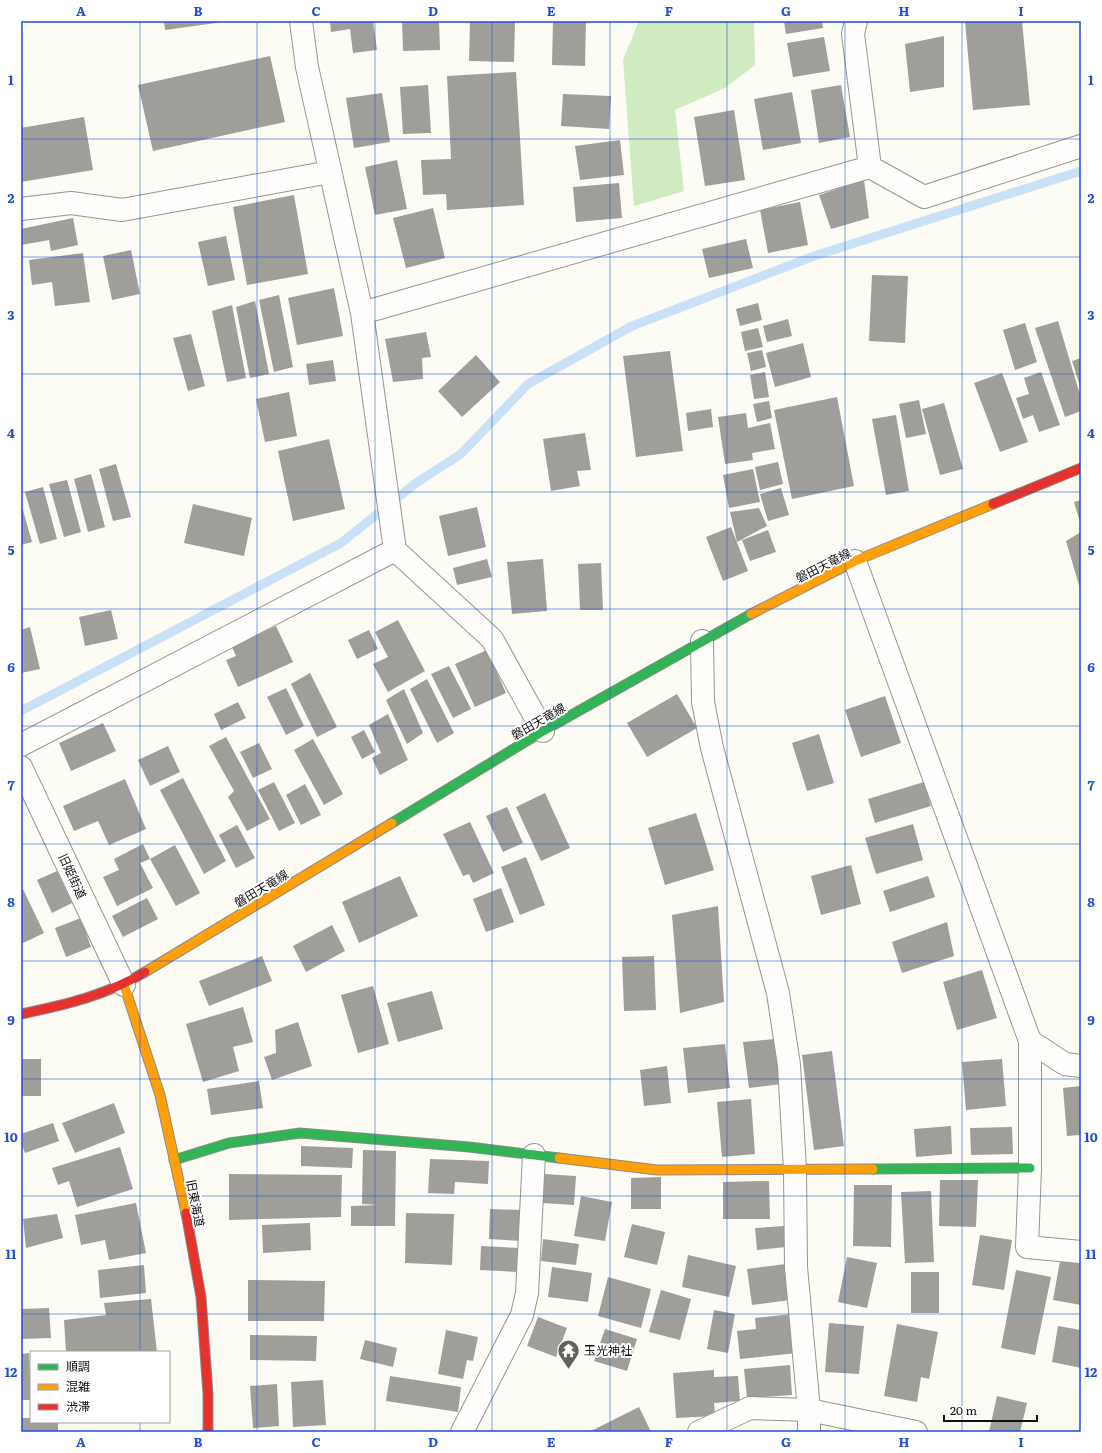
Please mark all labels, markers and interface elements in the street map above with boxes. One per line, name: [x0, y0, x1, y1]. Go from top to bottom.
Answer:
text: A: [76, 1, 86, 20]
text: B: [194, 1, 203, 20]
text: C: [311, 1, 321, 20]
text: D: [428, 1, 438, 20]
text: E: [547, 1, 556, 20]
text: F: [665, 1, 673, 20]
text: G: [781, 1, 791, 20]
text: H: [899, 1, 910, 20]
text: I: [1018, 1, 1024, 20]
text: 1: [8, 70, 14, 89]
text: 1: [1088, 70, 1094, 89]
text: 2: [8, 188, 15, 207]
text: 2: [1088, 188, 1095, 207]
text: 3: [7, 305, 15, 324]
text: 3: [1087, 305, 1095, 324]
text: 4: [7, 423, 15, 442]
text: 4: [1087, 423, 1095, 442]
text: 5: [7, 540, 15, 559]
text: 5: [1087, 540, 1095, 559]
street label: 磐田天竜線: [792, 543, 854, 587]
text: 6: [7, 657, 15, 676]
text: 6: [1087, 657, 1095, 676]
street label: 磐田天竜線: [508, 698, 568, 744]
text: 7: [7, 775, 15, 794]
text: 7: [1087, 775, 1095, 794]
street label: 旧姫街道: [55, 850, 91, 902]
street label: 磐田天竜線: [231, 865, 291, 911]
text: 8: [7, 892, 15, 911]
text: 8: [1087, 892, 1095, 911]
text: 9: [7, 1010, 15, 1029]
text: 9: [1087, 1010, 1095, 1029]
text: 10: [4, 1127, 18, 1146]
text: 10: [1084, 1127, 1098, 1146]
street label: 旧東海道: [183, 1178, 209, 1228]
text: 11: [6, 1244, 17, 1263]
text: 11: [1086, 1244, 1097, 1263]
temple icon: 玉光神社: [556, 1337, 582, 1370]
place label: 玉光神社: [584, 1341, 632, 1359]
legend: [30, 1351, 170, 1423]
text: 順調: [66, 1357, 90, 1375]
text: 12: [5, 1362, 17, 1381]
text: 12: [1085, 1362, 1097, 1381]
text: 混雑: [66, 1377, 90, 1395]
text: 渋滞: [66, 1397, 90, 1415]
scale bar: [944, 1397, 1037, 1423]
text: 20 m: [950, 1401, 977, 1419]
text: A: [76, 1432, 86, 1451]
text: B: [194, 1432, 203, 1451]
text: C: [311, 1432, 321, 1451]
text: D: [428, 1432, 438, 1451]
text: E: [547, 1432, 556, 1451]
text: F: [665, 1432, 673, 1451]
text: G: [781, 1432, 791, 1451]
text: H: [899, 1432, 910, 1451]
text: I: [1018, 1432, 1024, 1451]

